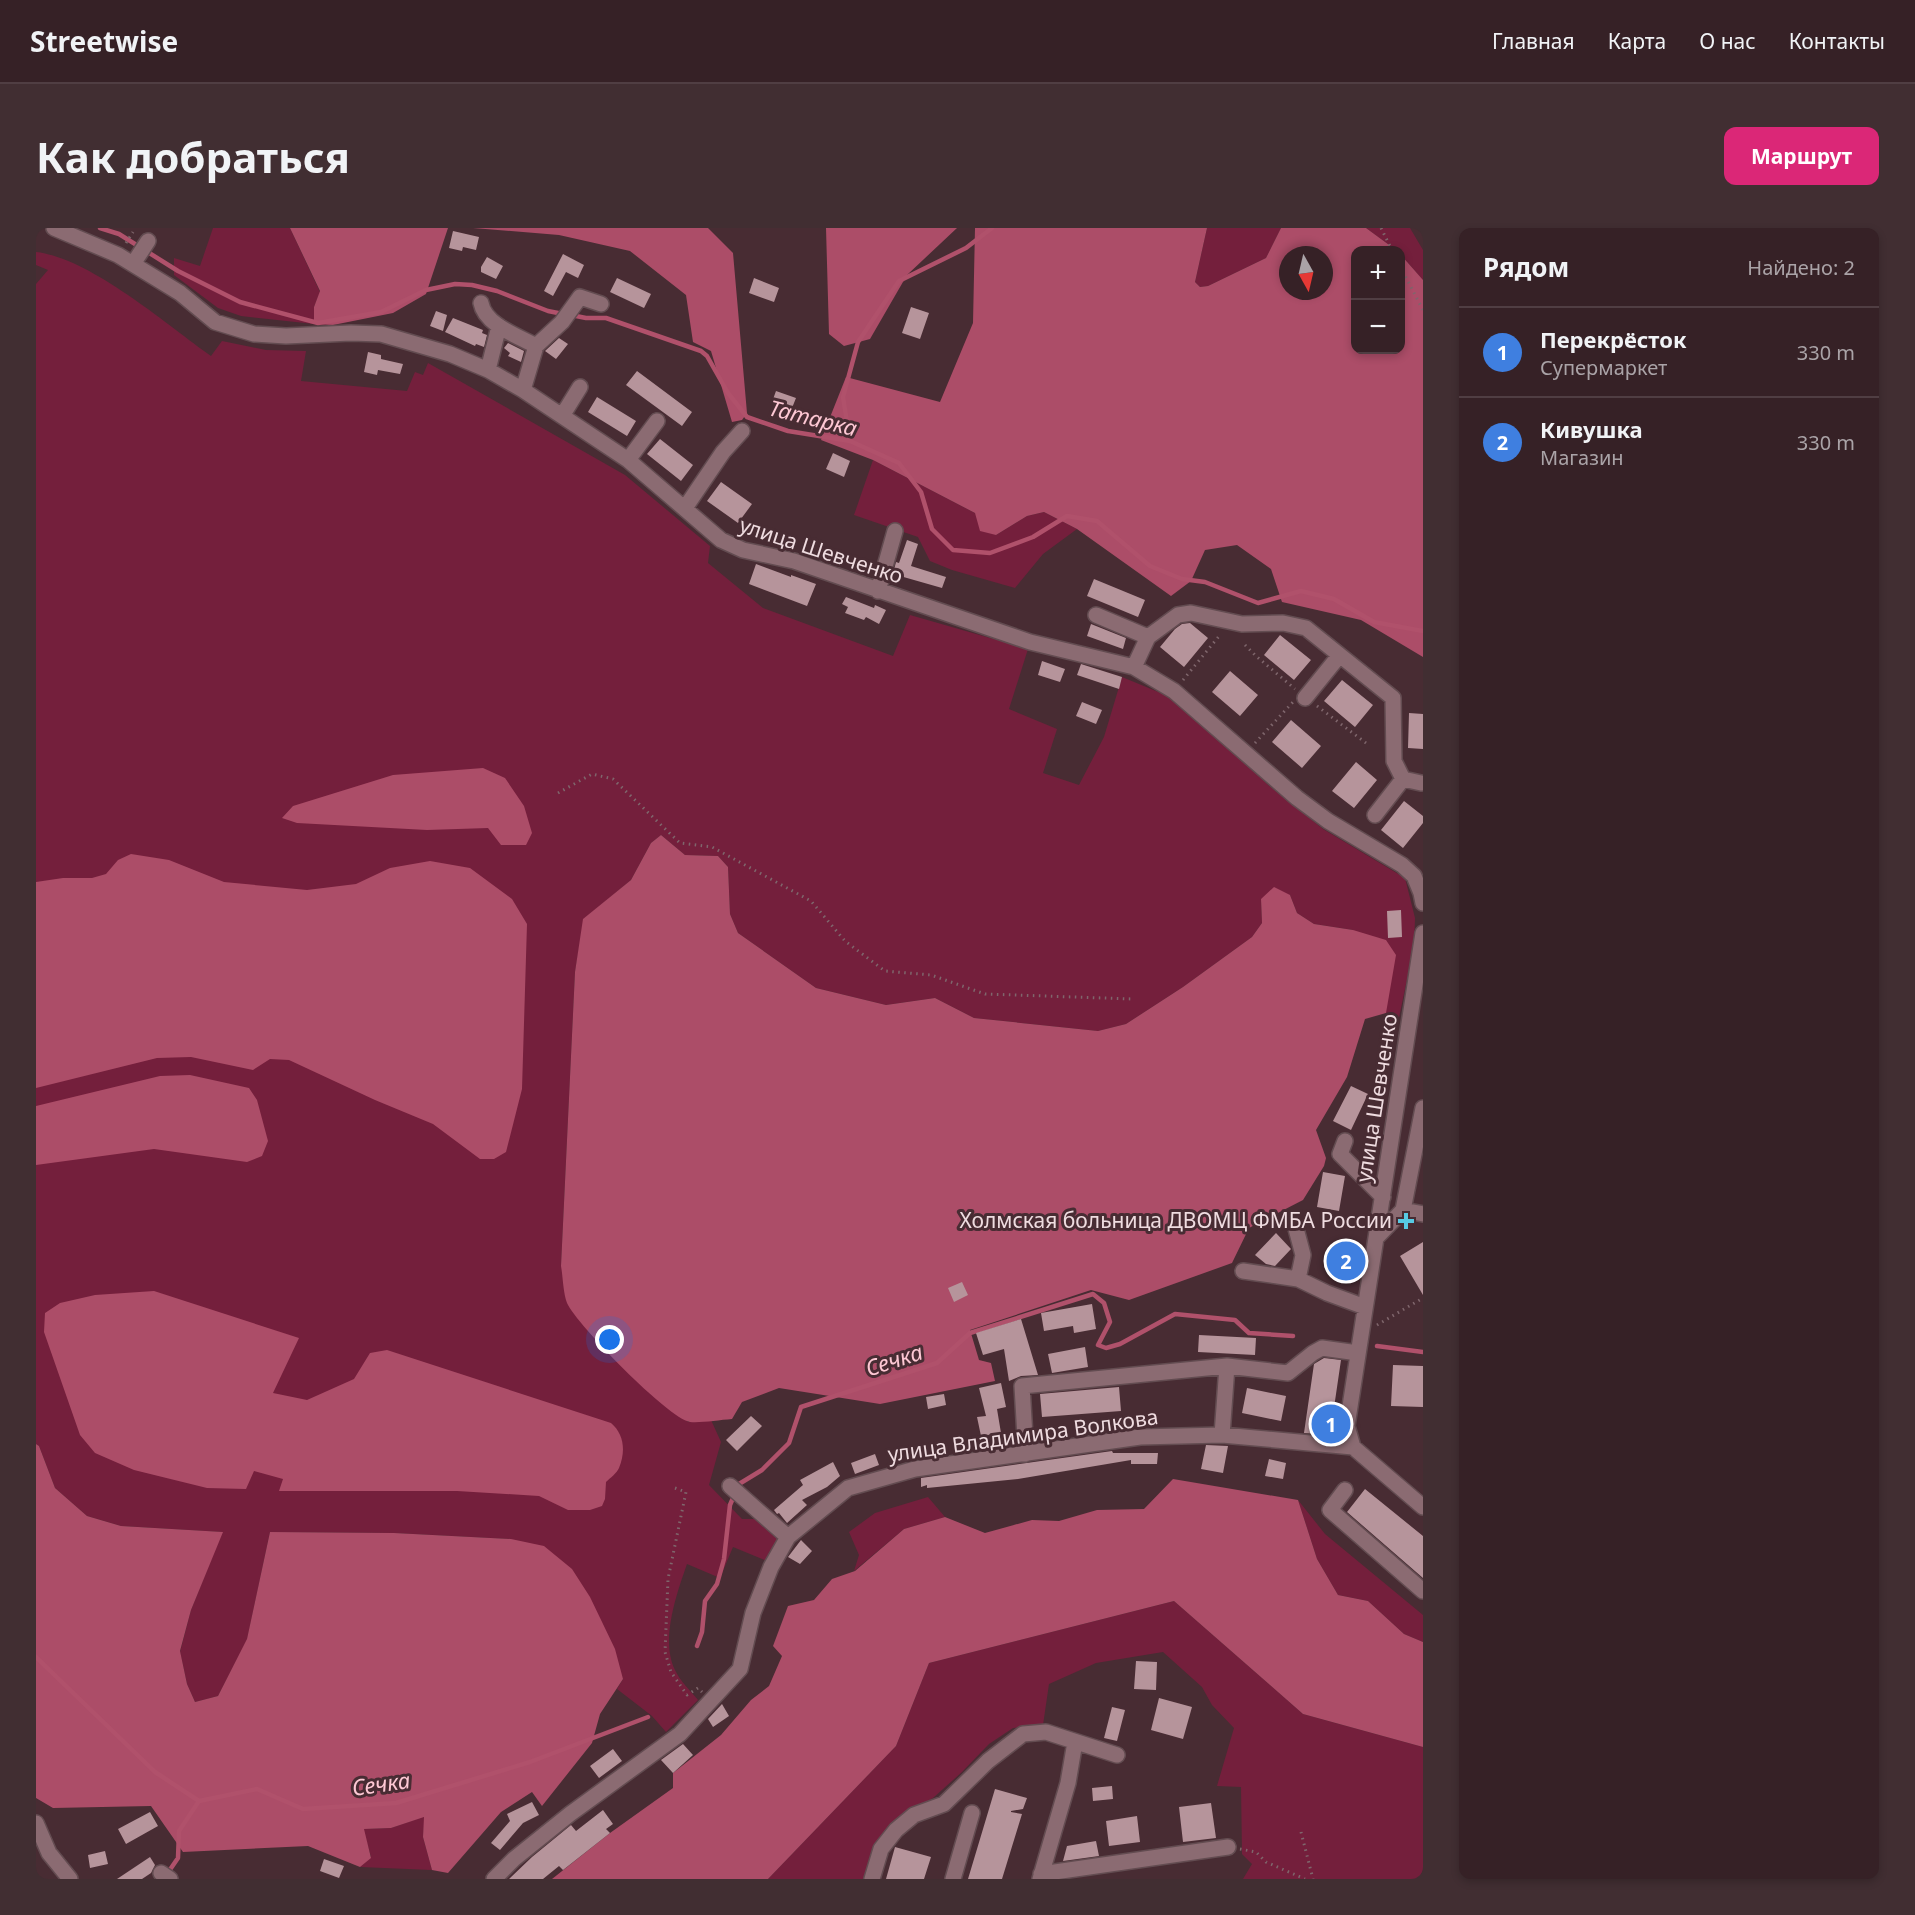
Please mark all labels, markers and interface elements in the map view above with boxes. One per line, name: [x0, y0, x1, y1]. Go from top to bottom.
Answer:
text: Streetwise: [30, 22, 178, 60]
text: Главная: [1492, 27, 1575, 55]
text: Карта: [1608, 27, 1666, 55]
text: О нас: [1699, 27, 1756, 55]
text: Контакты: [1789, 27, 1885, 55]
button: Маршрут: [1724, 127, 1879, 185]
text: Как добраться: [36, 128, 350, 185]
north arrow: [1279, 246, 1333, 300]
map controls: [1351, 246, 1405, 354]
button: +: [1351, 246, 1405, 300]
text: Рядом: [1483, 249, 1569, 285]
text: Найдено: 2: [1747, 254, 1855, 281]
button: −: [1351, 300, 1405, 354]
text: Перекрёсток: [1540, 324, 1686, 354]
text: 1: [1497, 339, 1508, 366]
text: 330 m: [1797, 339, 1855, 366]
text: Супермаркет: [1540, 354, 1667, 381]
water label: Татарка: [766, 392, 860, 442]
text: Кивушка: [1540, 414, 1643, 444]
text: 2: [1497, 429, 1508, 456]
text: 330 m: [1797, 429, 1855, 456]
text: Магазин: [1540, 444, 1624, 471]
street label: улица Шевченко: [736, 510, 907, 590]
street label: улица Шевченко: [1349, 1012, 1403, 1184]
place label: Холмская больница ДВОМЦ ФМБА России: [960, 1206, 1392, 1234]
marker: Холмская больница ДВОМЦ ФМБА России: [1397, 1212, 1415, 1230]
pin: 2: [1326, 1238, 1366, 1284]
your location: [595, 1325, 624, 1354]
water label: Сечка: [861, 1336, 926, 1382]
street label: улица Владимира Волкова: [886, 1402, 1160, 1468]
pin: 1: [1312, 1402, 1350, 1446]
water label: Сечка: [350, 1764, 412, 1802]

